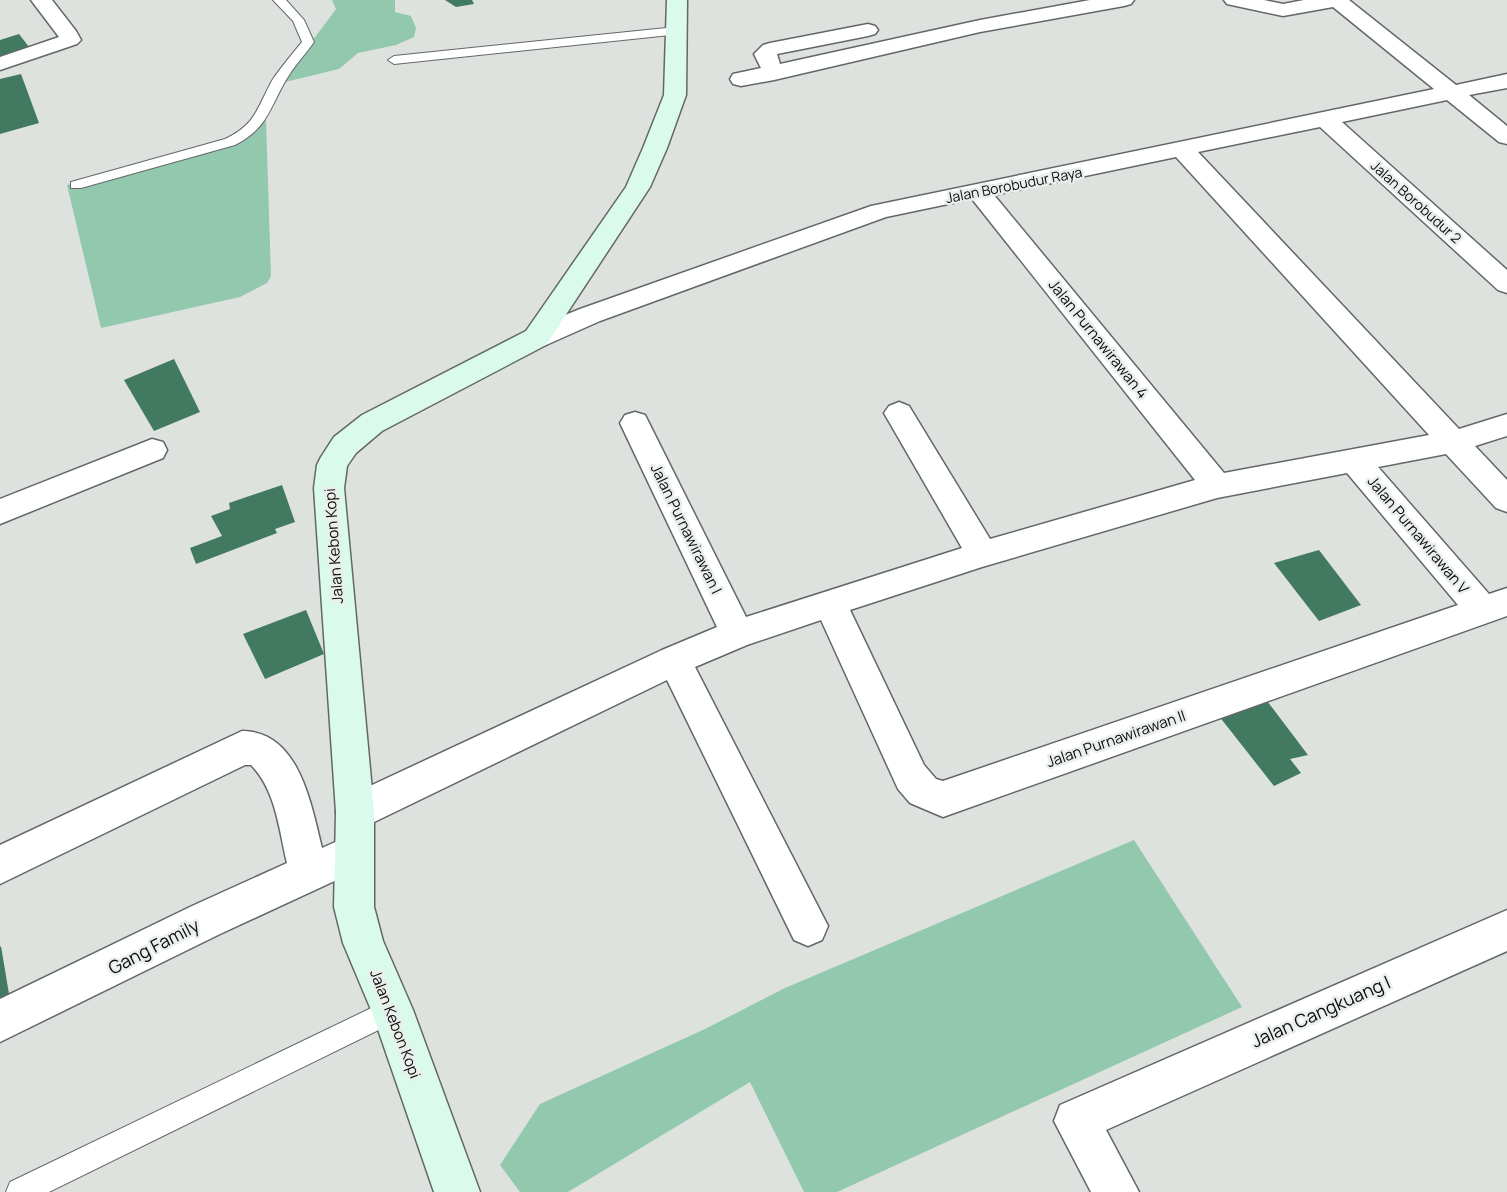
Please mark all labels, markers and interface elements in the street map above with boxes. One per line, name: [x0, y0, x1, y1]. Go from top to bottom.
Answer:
street label: Jalan Borobudur 2: [1367, 156, 1466, 247]
street label: Jalan Borobudur Raya: [944, 162, 1084, 207]
street label: Jalan Purnawirawan 4: [1044, 275, 1153, 403]
street label: Jalan Purnawirawan I: [646, 460, 727, 597]
street label: Jalan Purnawirawan V: [1363, 471, 1474, 598]
street label: Jalan Kebon Kopi: [319, 488, 348, 604]
street label: Jalan Purnawirawan II: [1043, 705, 1188, 772]
street label: Gang Family: [104, 913, 204, 979]
street label: Jalan Kebon Kopi: [365, 966, 426, 1081]
street label: Jalan Cangkuang I: [1247, 970, 1394, 1053]

